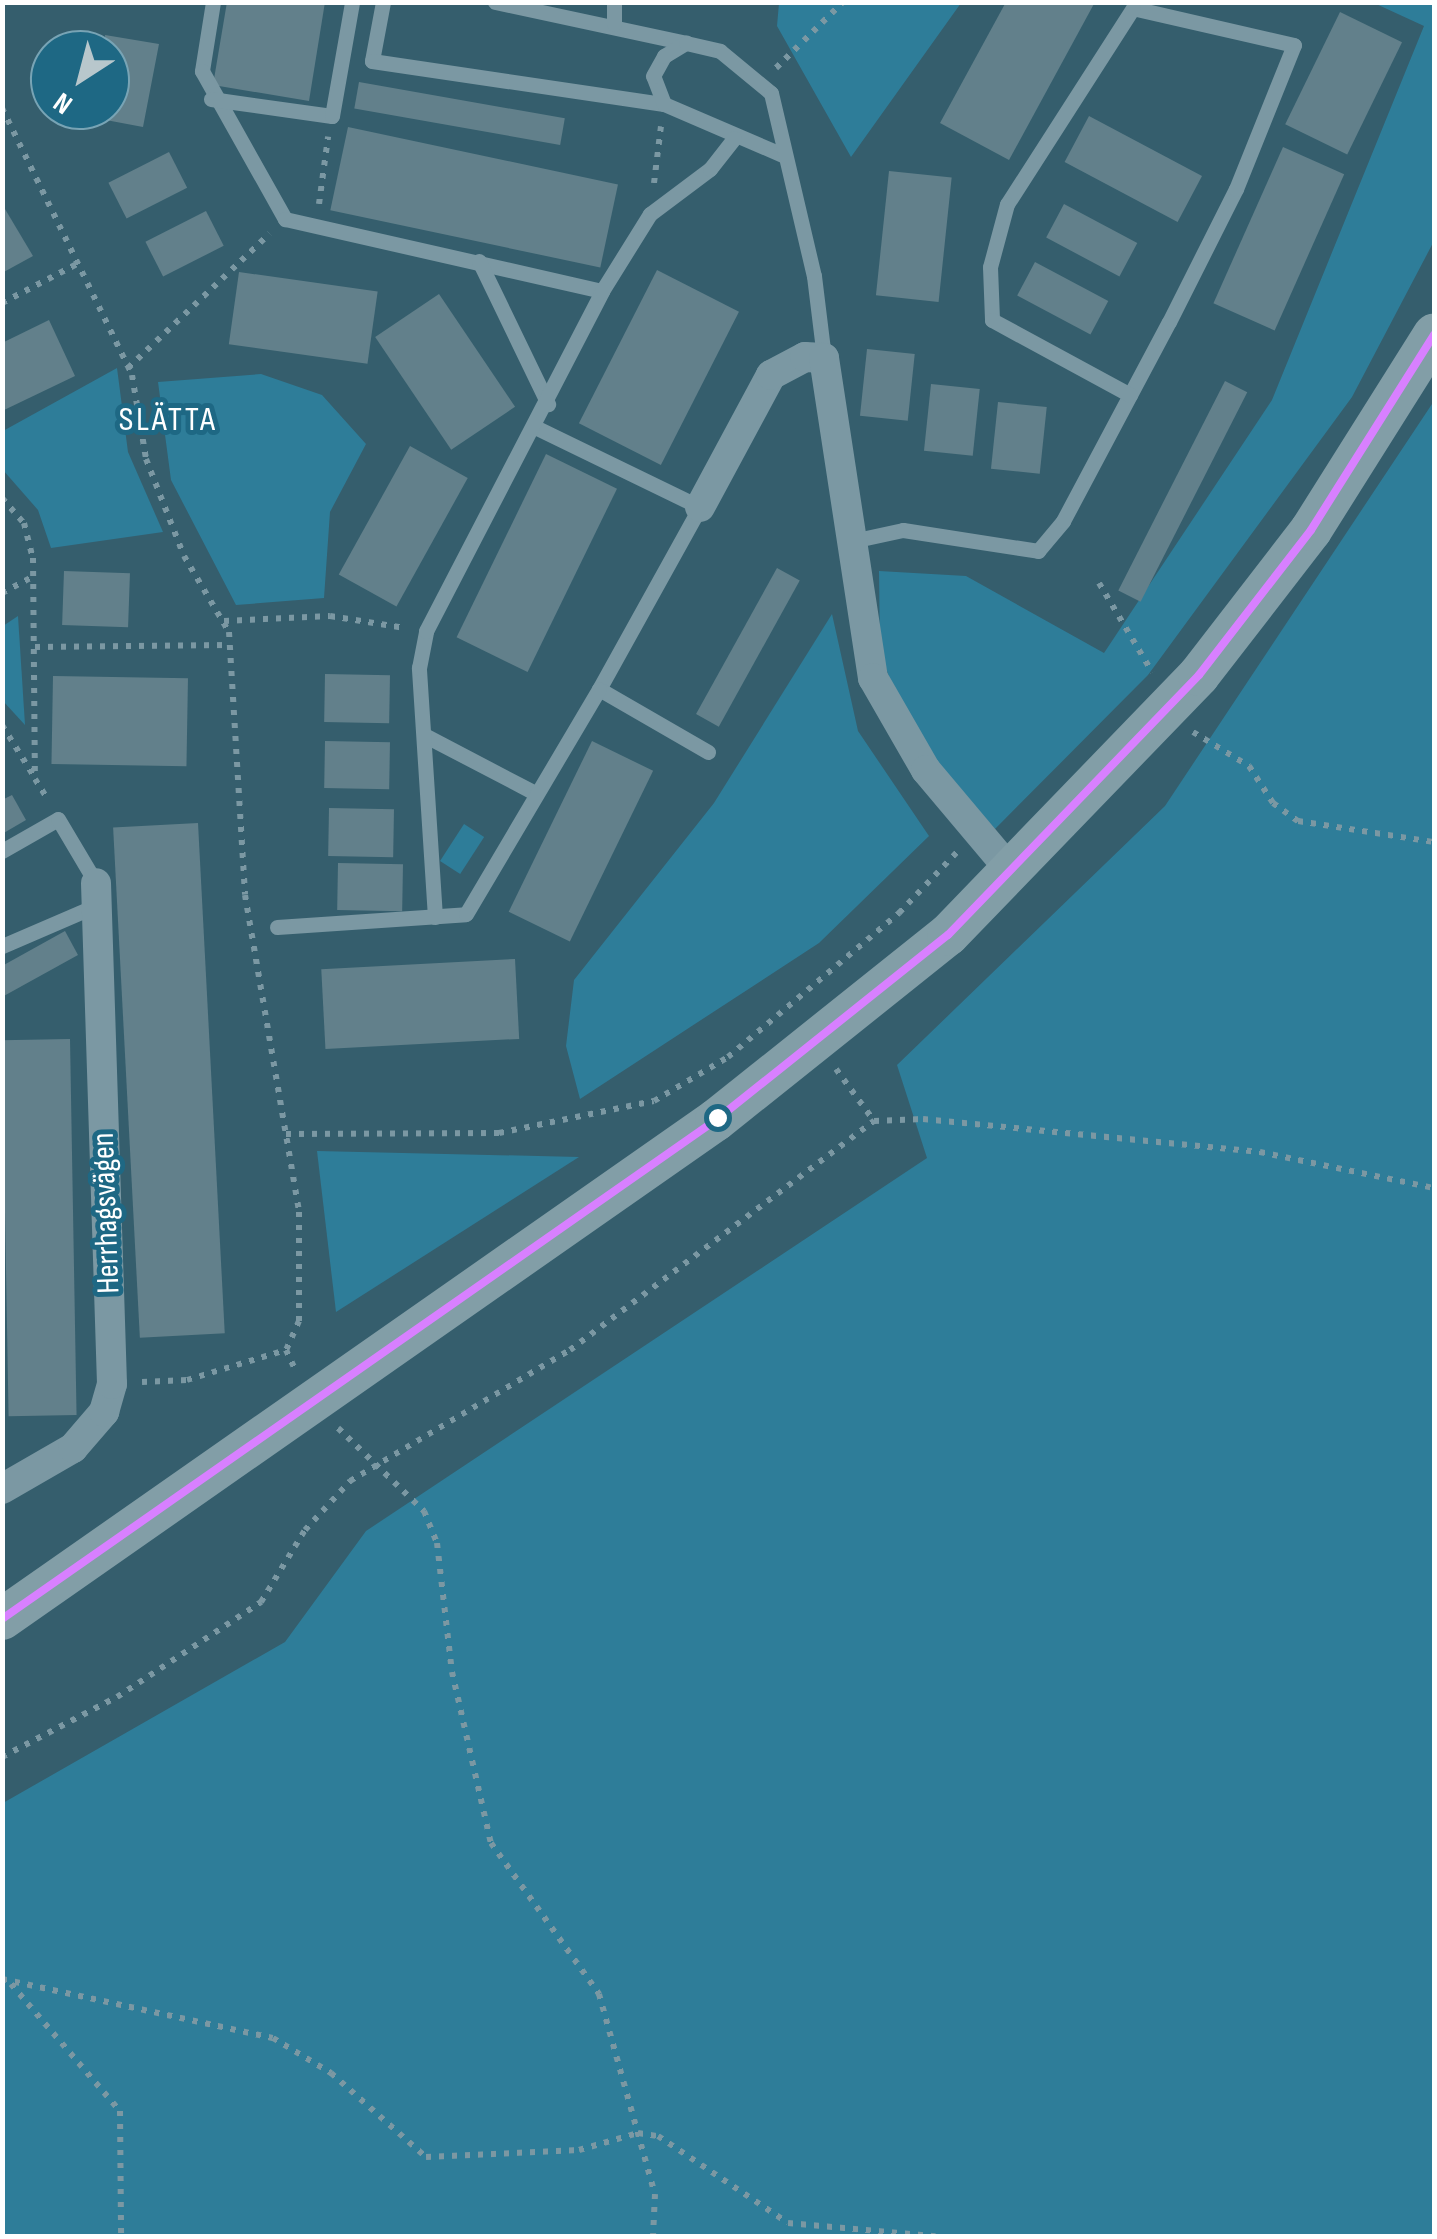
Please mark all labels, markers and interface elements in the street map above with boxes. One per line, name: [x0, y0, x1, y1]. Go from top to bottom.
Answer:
north arrow: [30, 30, 130, 130]
text: N: [48, 85, 79, 121]
district label: SLÄTTA: [119, 399, 217, 441]
unlabelled marker: [708, 1108, 728, 1128]
street label: Herrhagsvägen: [85, 1132, 129, 1294]

